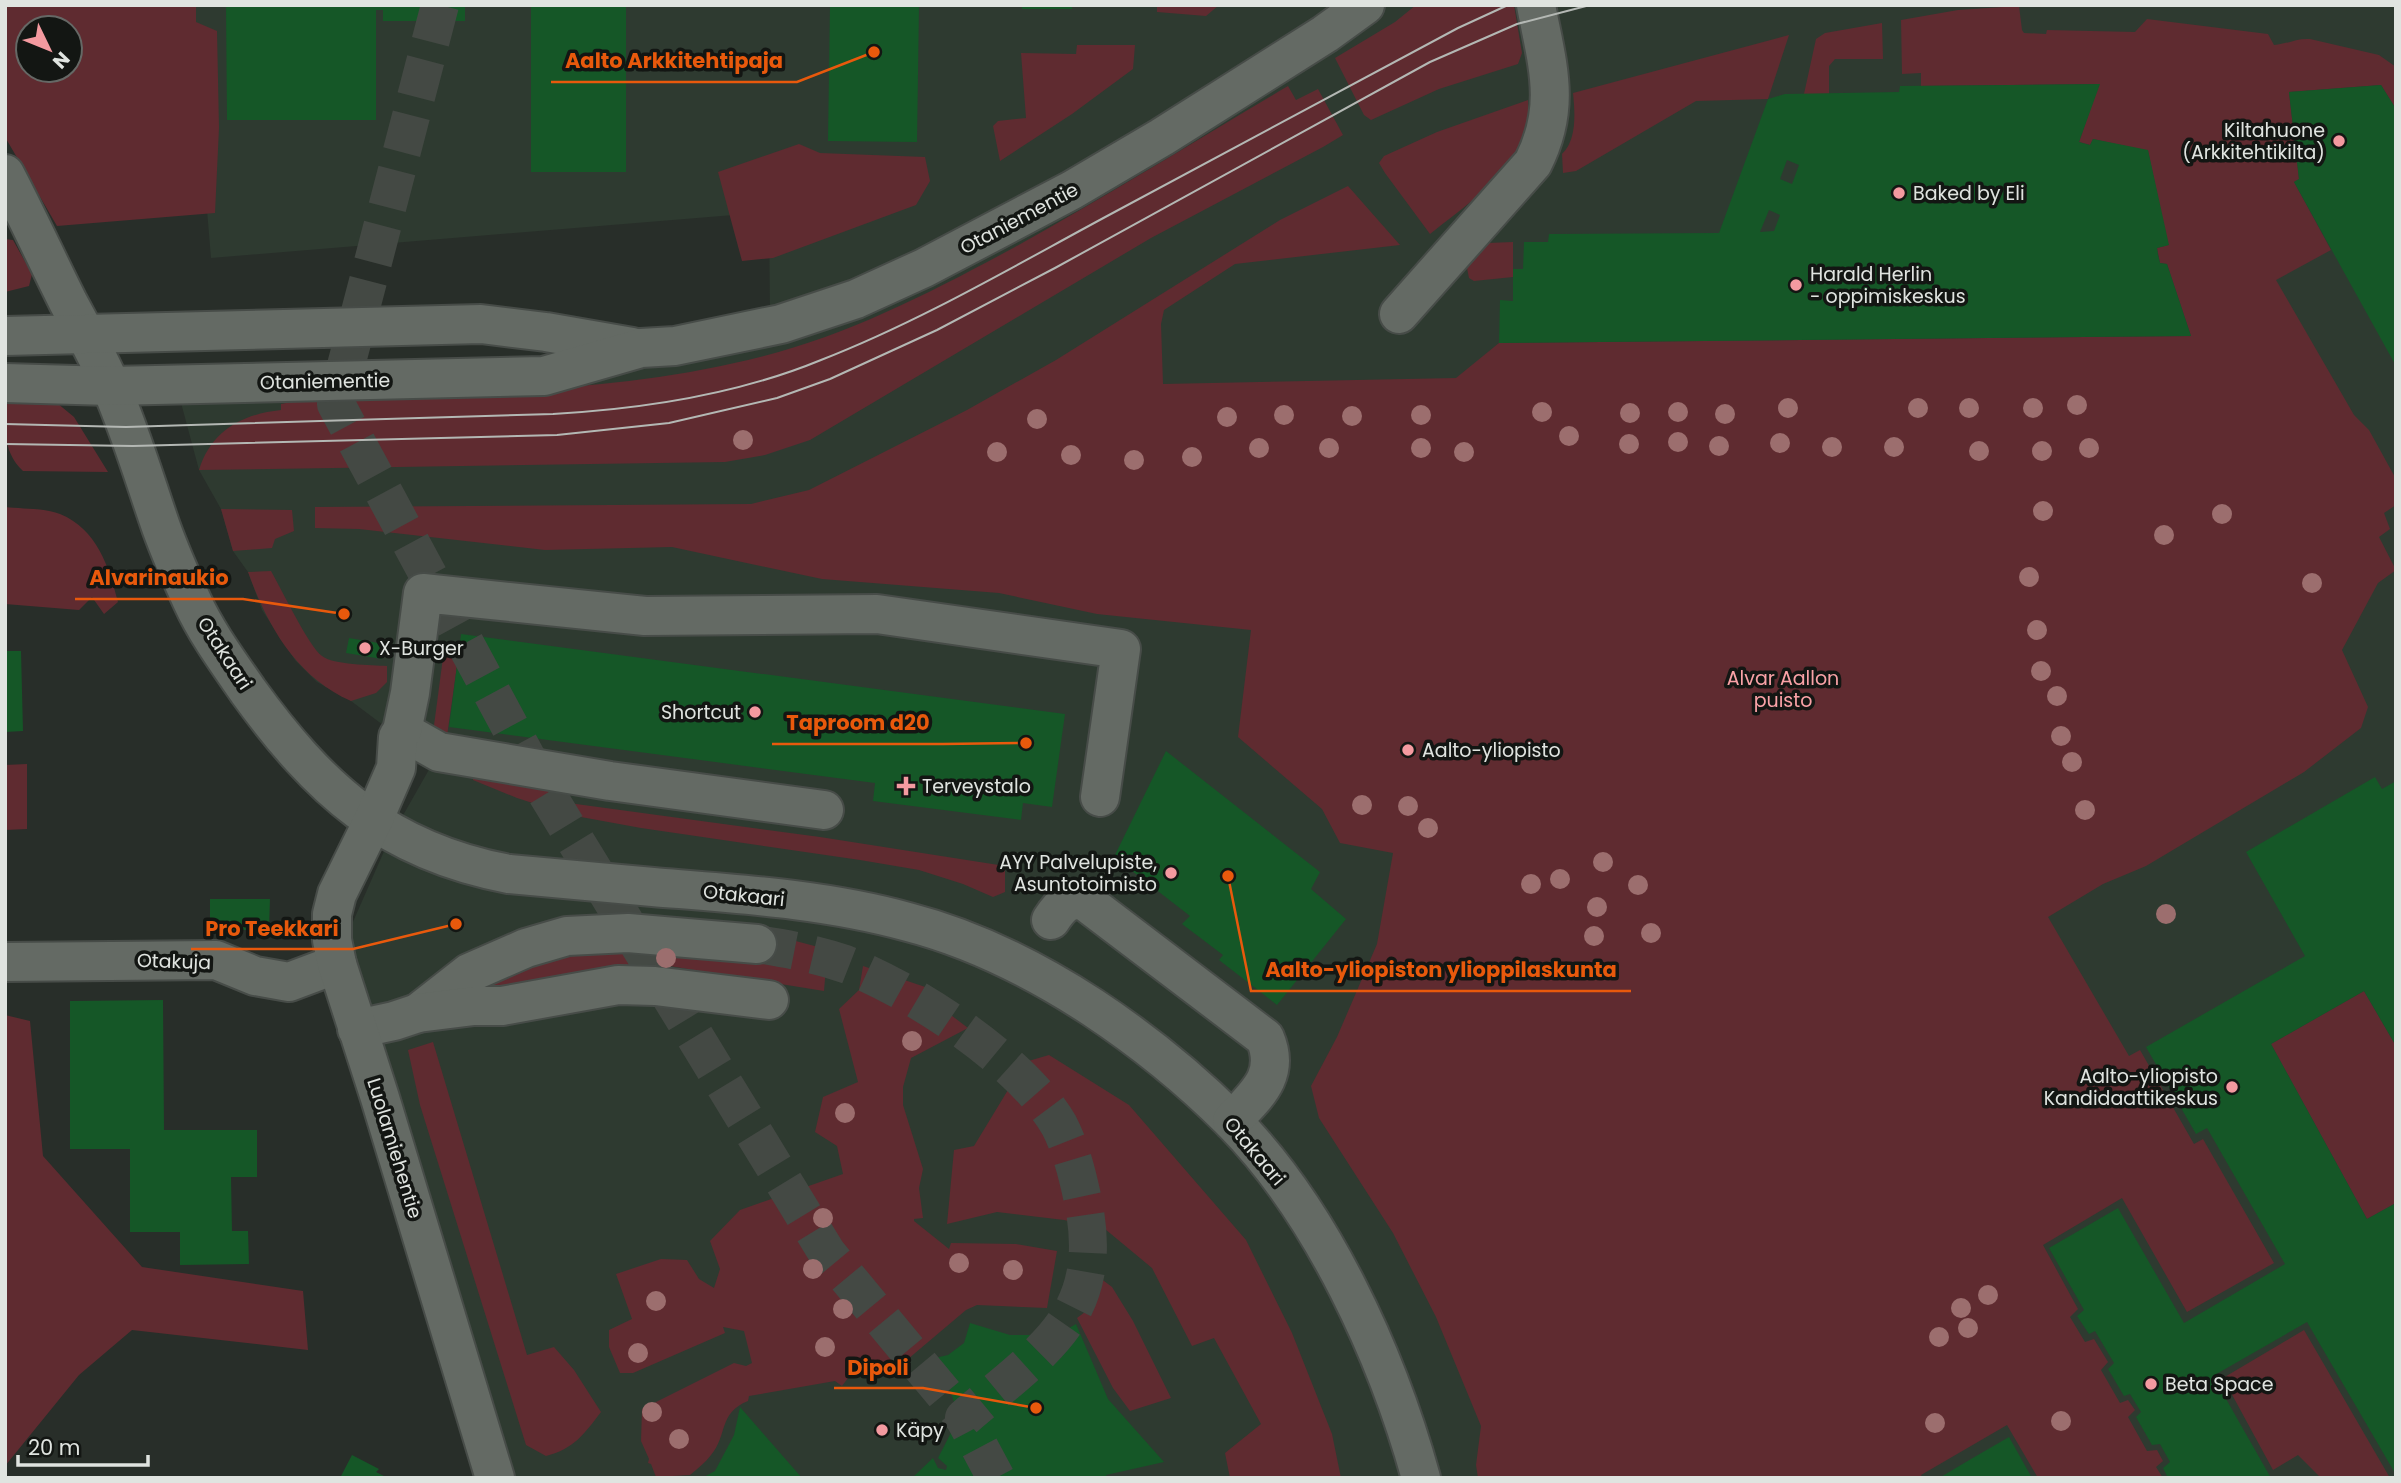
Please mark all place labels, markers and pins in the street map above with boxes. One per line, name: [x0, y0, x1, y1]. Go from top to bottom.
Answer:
callout: Aalto Arkkitehtipaja: [551, 40, 797, 82]
place label: Kiltahuone (Arkkitehtikilta): [2182, 117, 2325, 166]
marker: Kiltahuone (Arkkitehtikilta): [2331, 133, 2347, 149]
place label: Baked by Eli: [1913, 180, 2025, 207]
marker: Baked by Eli: [1891, 185, 1907, 201]
place label: Harald Herlin - oppimiskeskus: [1810, 261, 1966, 310]
marker: Harald Herlin - oppimiskeskus: [1788, 277, 1804, 293]
callout: Alvarinaukio: [75, 557, 243, 599]
place label: X-Burger: [379, 635, 464, 662]
marker: X-Burger: [357, 640, 373, 656]
place label: Shortcut: [661, 699, 741, 726]
callout: Taproom d20: [772, 702, 943, 744]
marker: Shortcut: [747, 704, 763, 720]
place label: Aalto-yliopisto: [1422, 737, 1561, 764]
marker: Aalto-yliopisto: [1400, 742, 1416, 758]
place label: Terveystalo: [922, 773, 1031, 800]
marker: Terveystalo: [896, 776, 916, 796]
place label: AYY Palvelupiste, Asuntotoimisto: [999, 849, 1157, 898]
marker: AYY Palvelupiste, Asuntotoimisto: [1163, 865, 1179, 881]
callout: Pro Teekkari: [191, 907, 353, 949]
callout: Aalto-yliopiston ylioppilaskunta: [1251, 949, 1631, 991]
place label: Aalto-yliopisto Kandidaattikeskus: [2044, 1063, 2218, 1112]
marker: Aalto-yliopisto Kandidaattikeskus: [2224, 1079, 2240, 1095]
callout: Dipoli: [834, 1346, 923, 1388]
place label: Beta Space: [2165, 1371, 2273, 1398]
marker: Beta Space: [2143, 1376, 2159, 1392]
place label: Käpy: [896, 1417, 944, 1444]
marker: Käpy: [874, 1422, 890, 1438]

